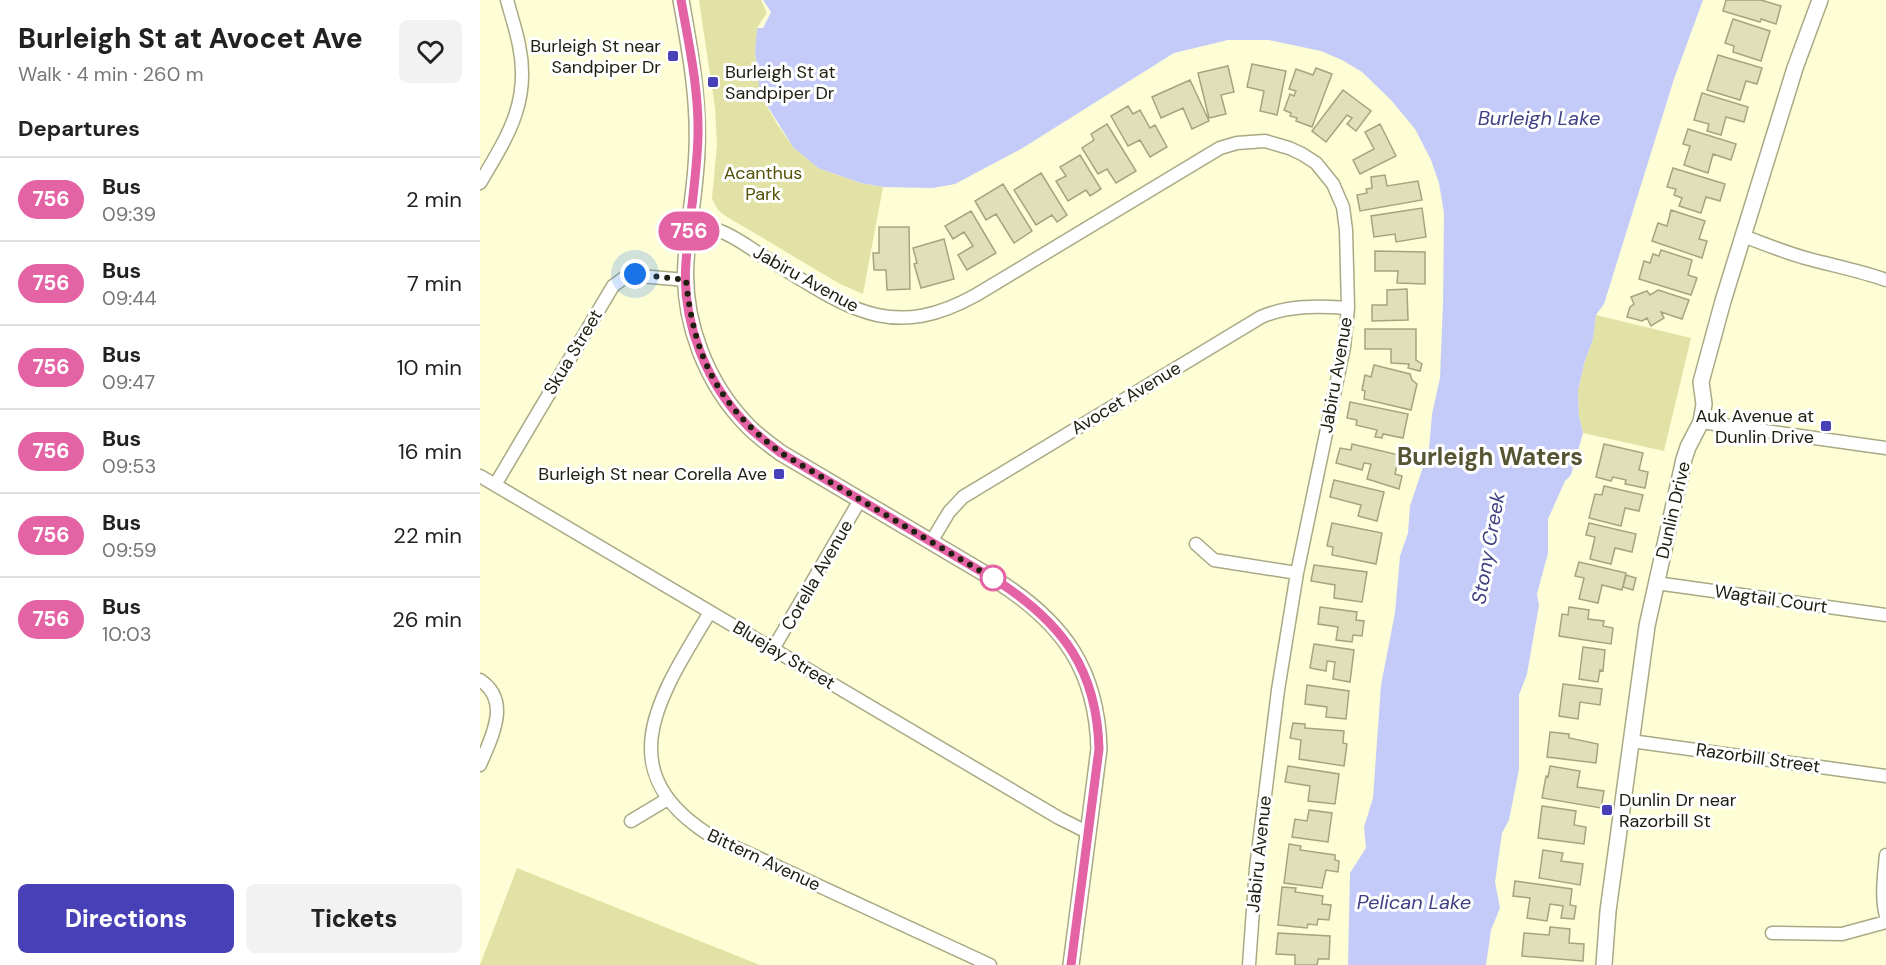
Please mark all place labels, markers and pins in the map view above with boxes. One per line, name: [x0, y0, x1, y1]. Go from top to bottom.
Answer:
place label: Burleigh St near Sandpiper Dr: [530, 34, 661, 79]
marker: Burleigh St near Sandpiper Dr: [666, 49, 680, 63]
place label: Burleigh St at Sandpiper Dr: [725, 60, 835, 105]
marker: Burleigh St at Sandpiper Dr: [706, 75, 720, 89]
place label: Auk Avenue at Dunlin Drive: [1696, 404, 1814, 449]
marker: Auk Avenue at Dunlin Drive: [1819, 419, 1833, 433]
place label: Burleigh St near Corella Ave: [538, 462, 767, 486]
marker: Burleigh St near Corella Ave: [772, 467, 786, 481]
unlabelled marker: [980, 565, 1006, 591]
place label: Dunlin Dr near Razorbill St: [1619, 788, 1737, 833]
marker: Dunlin Dr near Razorbill St: [1600, 803, 1614, 817]

